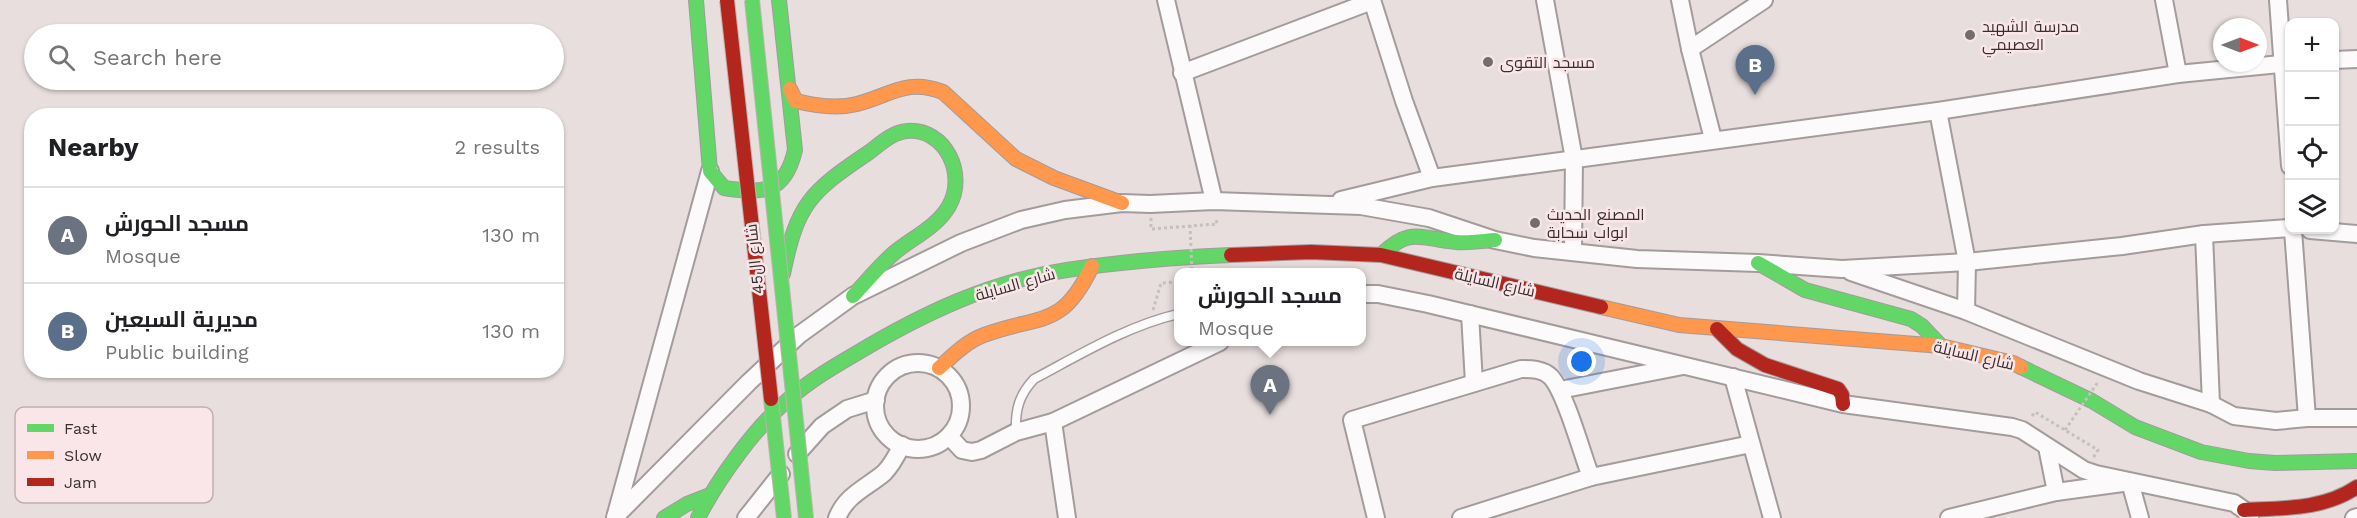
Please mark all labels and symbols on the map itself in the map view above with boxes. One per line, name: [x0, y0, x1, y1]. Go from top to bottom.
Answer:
place label: مدرسة الشهيد العصيمي: [1982, 17, 2079, 58]
north arrow: [2213, 18, 2267, 72]
marker: مدرسة الشهيد العصيمي: [1963, 28, 1977, 42]
pin: B: [1736, 46, 1774, 95]
place label: مسجد التقوى: [1500, 53, 1595, 73]
marker: مسجد التقوى: [1481, 55, 1495, 69]
place label: المصنع الحديث ابواب سحابة: [1547, 205, 1645, 242]
marker: المصنع الحديث ابواب سحابة: [1528, 216, 1542, 230]
street label: شارع ال45: [741, 223, 770, 295]
street label: شارع السايلة: [973, 264, 1058, 307]
street label: شارع السايلة: [1452, 264, 1537, 303]
street label: شارع السايلة: [1931, 337, 2016, 376]
your location: [1567, 347, 1596, 376]
pin: A: [1250, 366, 1290, 415]
legend: [15, 407, 213, 503]
text: Fast: [64, 419, 97, 438]
text: Slow: [64, 446, 102, 465]
text: Jam: [64, 473, 97, 492]

